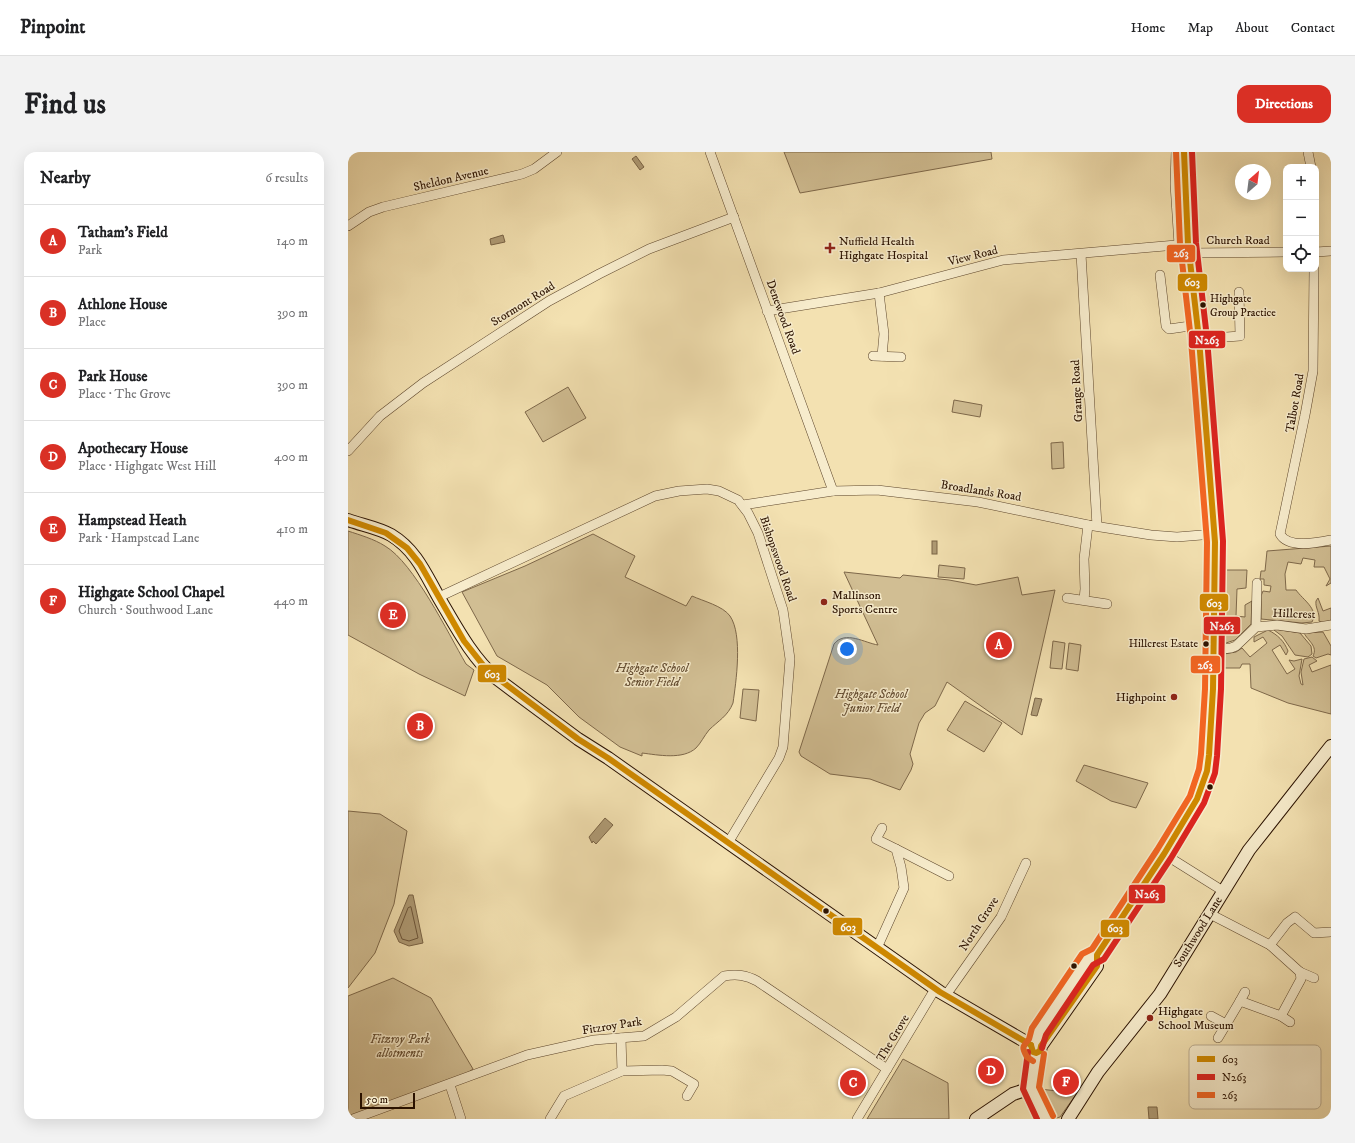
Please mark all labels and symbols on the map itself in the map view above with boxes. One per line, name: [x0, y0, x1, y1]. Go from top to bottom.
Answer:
street label: Sheldon Avenue: [412, 163, 490, 195]
north arrow: [1235, 164, 1271, 200]
street label: Church Road: [1206, 233, 1270, 248]
place label: Nuffield Health Highgate Hospital: [839, 234, 928, 263]
marker: Nuffield Health Highgate Hospital: [824, 242, 836, 254]
street label: View Road: [946, 243, 999, 270]
line badge: 263: [1166, 244, 1196, 263]
text: 263: [1173, 247, 1189, 261]
line badge: 603: [1177, 273, 1208, 292]
text: 603: [1184, 276, 1200, 290]
street label: Stormont Road: [488, 278, 558, 330]
street label: Denewood Road: [763, 278, 803, 356]
place label: Highgate Group Practice: [1210, 292, 1276, 320]
marker: Highgate Group Practice: [1198, 300, 1208, 310]
line badge: N263: [1188, 330, 1226, 349]
text: N263: [1195, 334, 1219, 348]
street label: Grange Road: [1068, 359, 1086, 423]
street label: Talbot Road: [1282, 372, 1308, 434]
street label: Broadlands Road: [940, 477, 1022, 505]
street label: Bishopswood Road: [756, 514, 800, 604]
place label: Mallinson Sports Centre: [832, 588, 897, 617]
line badge: 603: [1199, 593, 1229, 612]
marker: Mallinson Sports Centre: [819, 597, 829, 607]
text: 603: [1206, 597, 1222, 611]
pin: E: [380, 600, 406, 630]
street label: Hillcrest: [1272, 606, 1316, 622]
line badge: N263: [1203, 616, 1241, 635]
text: N263: [1210, 620, 1234, 634]
pin: A: [986, 630, 1012, 660]
place label: Hillcrest Estate: [1129, 637, 1198, 651]
your location: [837, 639, 857, 659]
marker: Hillcrest Estate: [1201, 639, 1211, 649]
line badge: 263: [1190, 655, 1221, 674]
text: 263: [1197, 659, 1213, 673]
park label: Highgate School Senior Field: [615, 661, 690, 690]
line badge: 603: [477, 664, 507, 683]
text: 603: [484, 668, 500, 682]
park label: Highgate School Junior Field: [834, 687, 909, 716]
place label: Highpoint: [1116, 690, 1166, 705]
marker: Highpoint: [1169, 692, 1179, 702]
pin: B: [407, 711, 433, 741]
unlabelled marker: [1205, 782, 1215, 792]
line badge: N263: [1128, 884, 1166, 904]
text: N263: [1135, 888, 1159, 902]
street label: North Grove: [956, 894, 1002, 954]
street label: Southwood Lane: [1170, 894, 1226, 970]
unlabelled marker: [821, 906, 831, 916]
line badge: 603: [832, 917, 863, 936]
line badge: 603: [1100, 919, 1130, 938]
text: 603: [840, 921, 856, 935]
text: 603: [1107, 922, 1123, 936]
unlabelled marker: [1069, 961, 1079, 971]
place label: Highgate School Museum: [1158, 1004, 1234, 1033]
street label: The Grove: [873, 1012, 913, 1064]
marker: Highgate School Museum: [1145, 1013, 1155, 1023]
street label: Fitzroy Park: [581, 1014, 643, 1038]
park label: Fitzroy Park allotments: [370, 1032, 430, 1061]
legend: [1189, 1045, 1321, 1109]
text: 603: [1222, 1053, 1238, 1067]
pin: D: [978, 1056, 1004, 1086]
pin: F: [1053, 1067, 1079, 1097]
pin: C: [840, 1068, 866, 1098]
text: N263: [1222, 1071, 1246, 1085]
text: 263: [1222, 1089, 1237, 1103]
scale bar: [360, 1091, 415, 1110]

